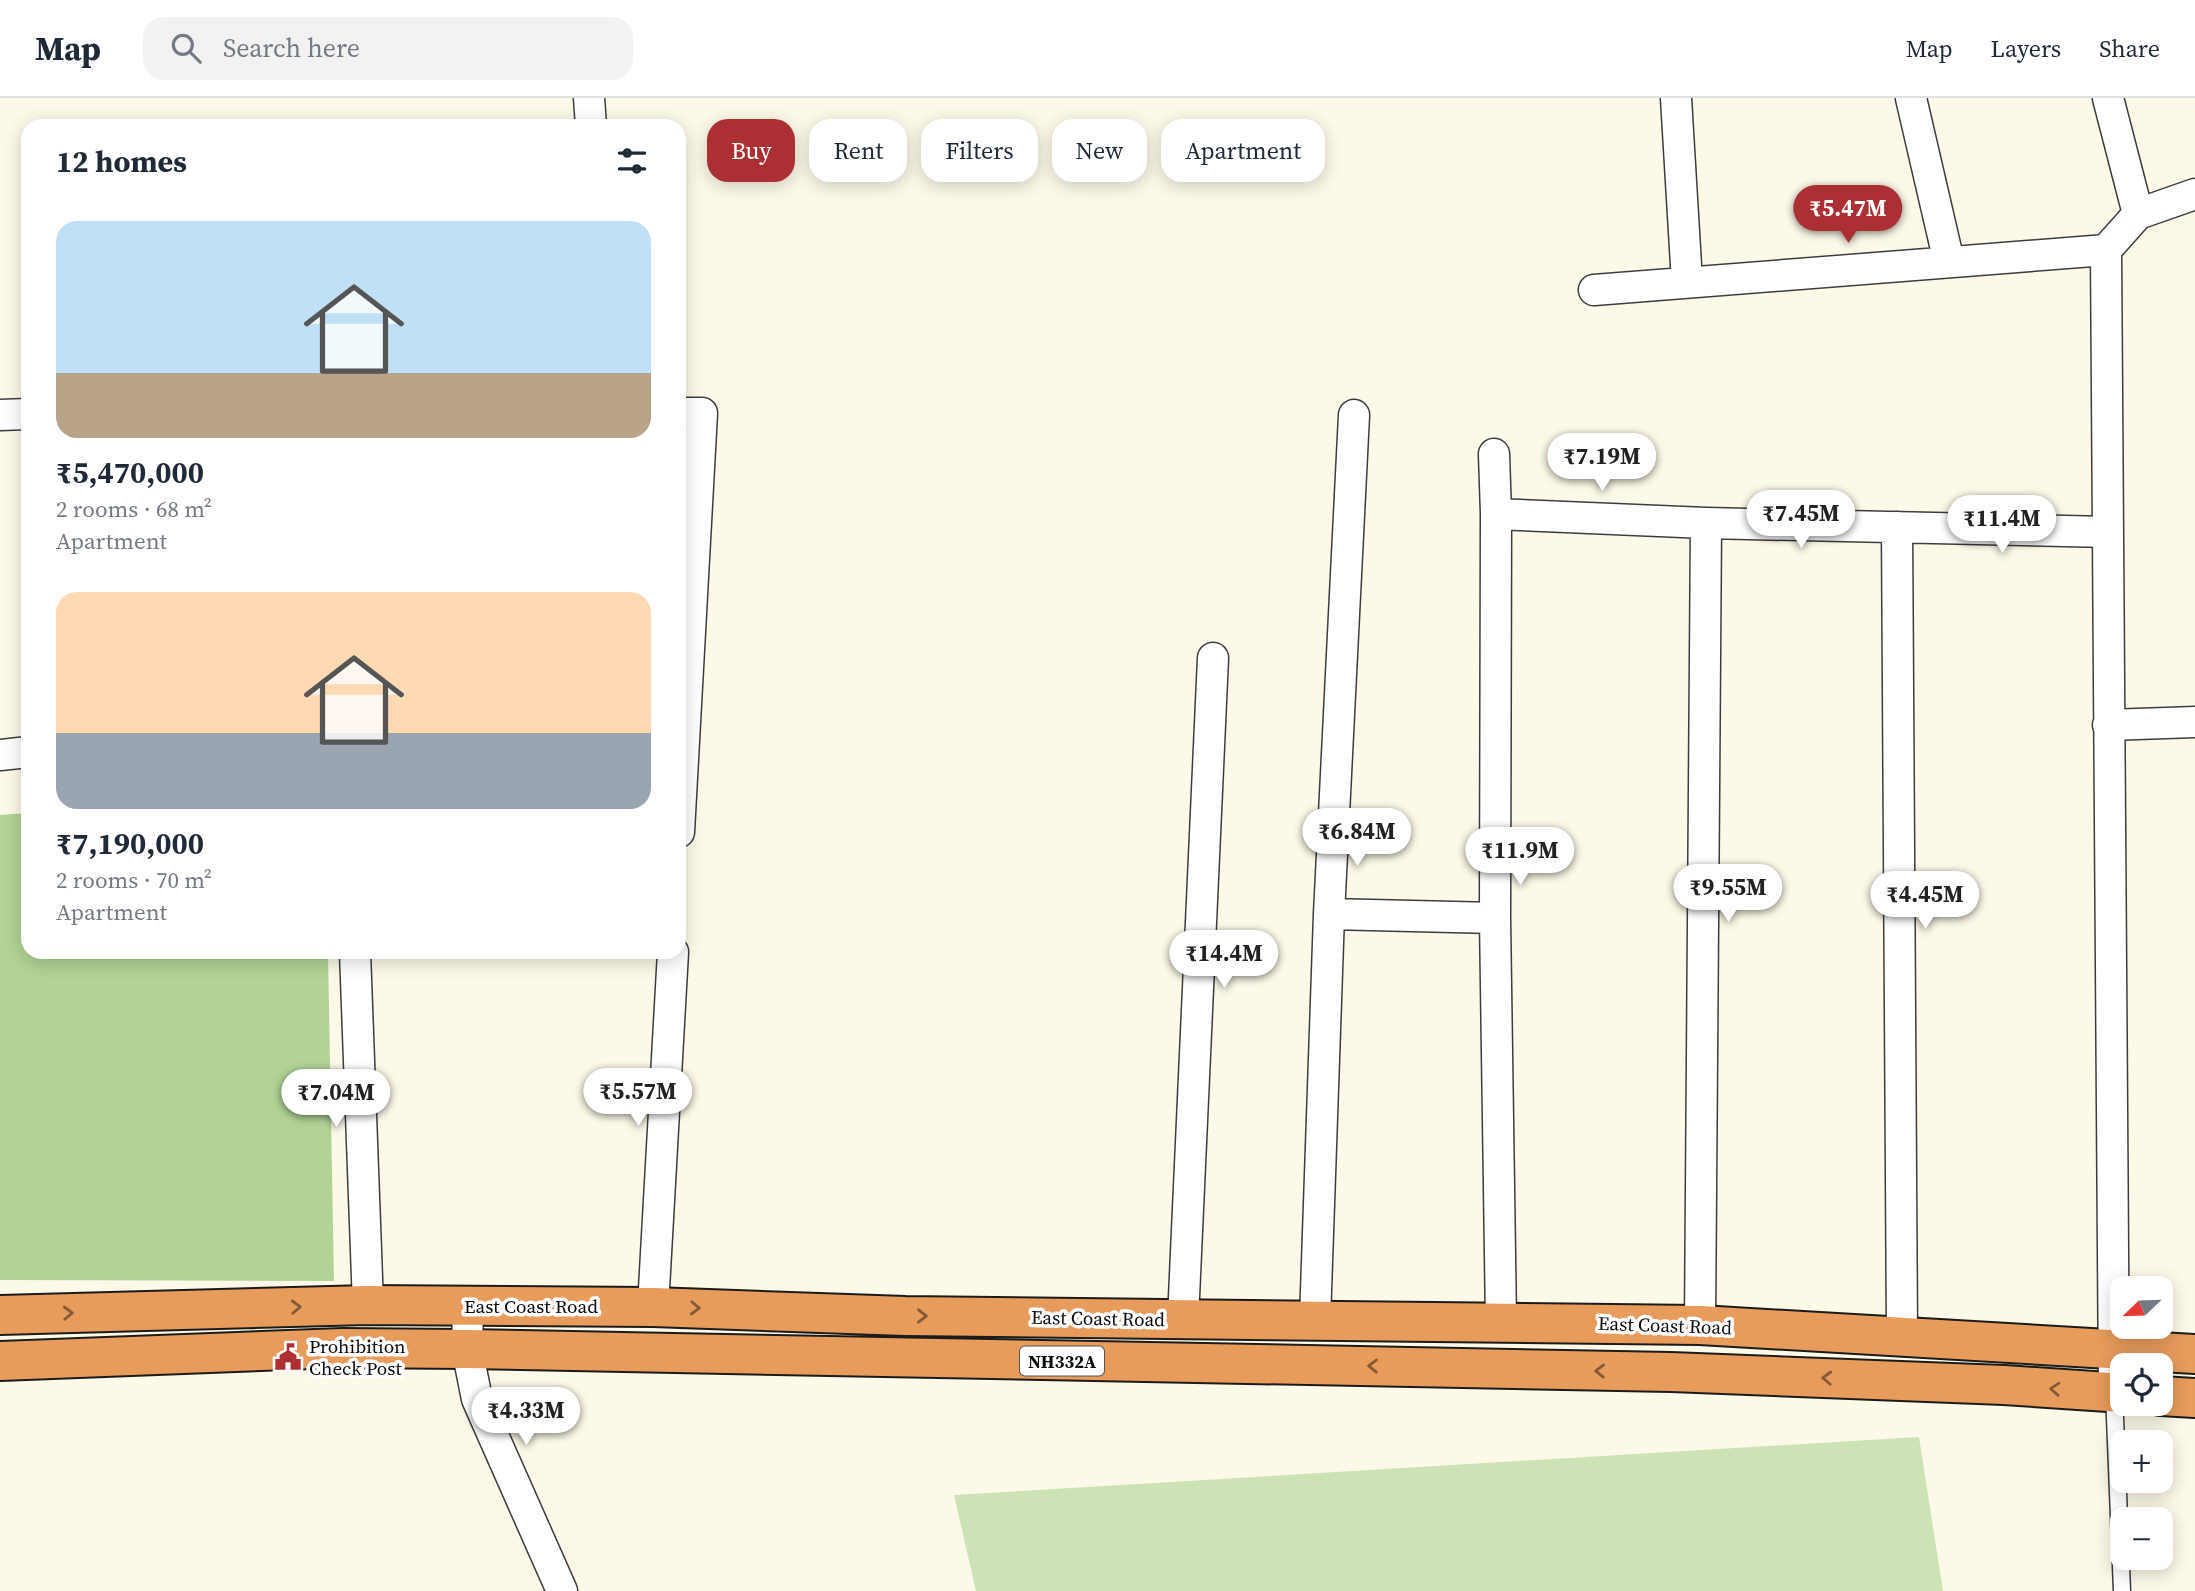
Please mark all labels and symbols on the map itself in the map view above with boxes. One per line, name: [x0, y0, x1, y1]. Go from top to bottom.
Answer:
pin: ₹5.47M: [1791, 186, 1905, 245]
pin: ₹7.19M: [1545, 434, 1659, 493]
pin: ₹7.45M: [1744, 490, 1858, 550]
pin: ₹11.4M: [1945, 496, 2059, 555]
pin: ₹6.84M: [1300, 808, 1414, 868]
pin: ₹11.9M: [1463, 828, 1577, 887]
pin: ₹9.55M: [1671, 864, 1785, 924]
pin: ₹4.45M: [1868, 872, 1982, 931]
pin: ₹14.4M: [1167, 930, 1281, 990]
pin: ₹5.57M: [581, 1068, 695, 1128]
pin: ₹7.04M: [279, 1070, 393, 1129]
north arrow: [2110, 1276, 2174, 1339]
street label: East Coast Road: [464, 1293, 598, 1319]
one-way arrow: [290, 1299, 301, 1314]
one-way arrow: [689, 1301, 700, 1316]
street label: East Coast Road: [1031, 1304, 1165, 1332]
one-way arrow: [63, 1305, 74, 1321]
one-way arrow: [917, 1308, 928, 1324]
street label: East Coast Road: [1598, 1310, 1733, 1340]
place label: Prohibition Check Post: [309, 1333, 406, 1381]
public building icon: Prohibition Check Post: [273, 1342, 303, 1372]
road number: NH332A: [1020, 1346, 1104, 1376]
one-way arrow: [1367, 1359, 1378, 1374]
one-way arrow: [1594, 1363, 1605, 1378]
one-way arrow: [1822, 1371, 1833, 1386]
one-way arrow: [2049, 1382, 2060, 1397]
pin: ₹4.33M: [469, 1388, 583, 1447]

